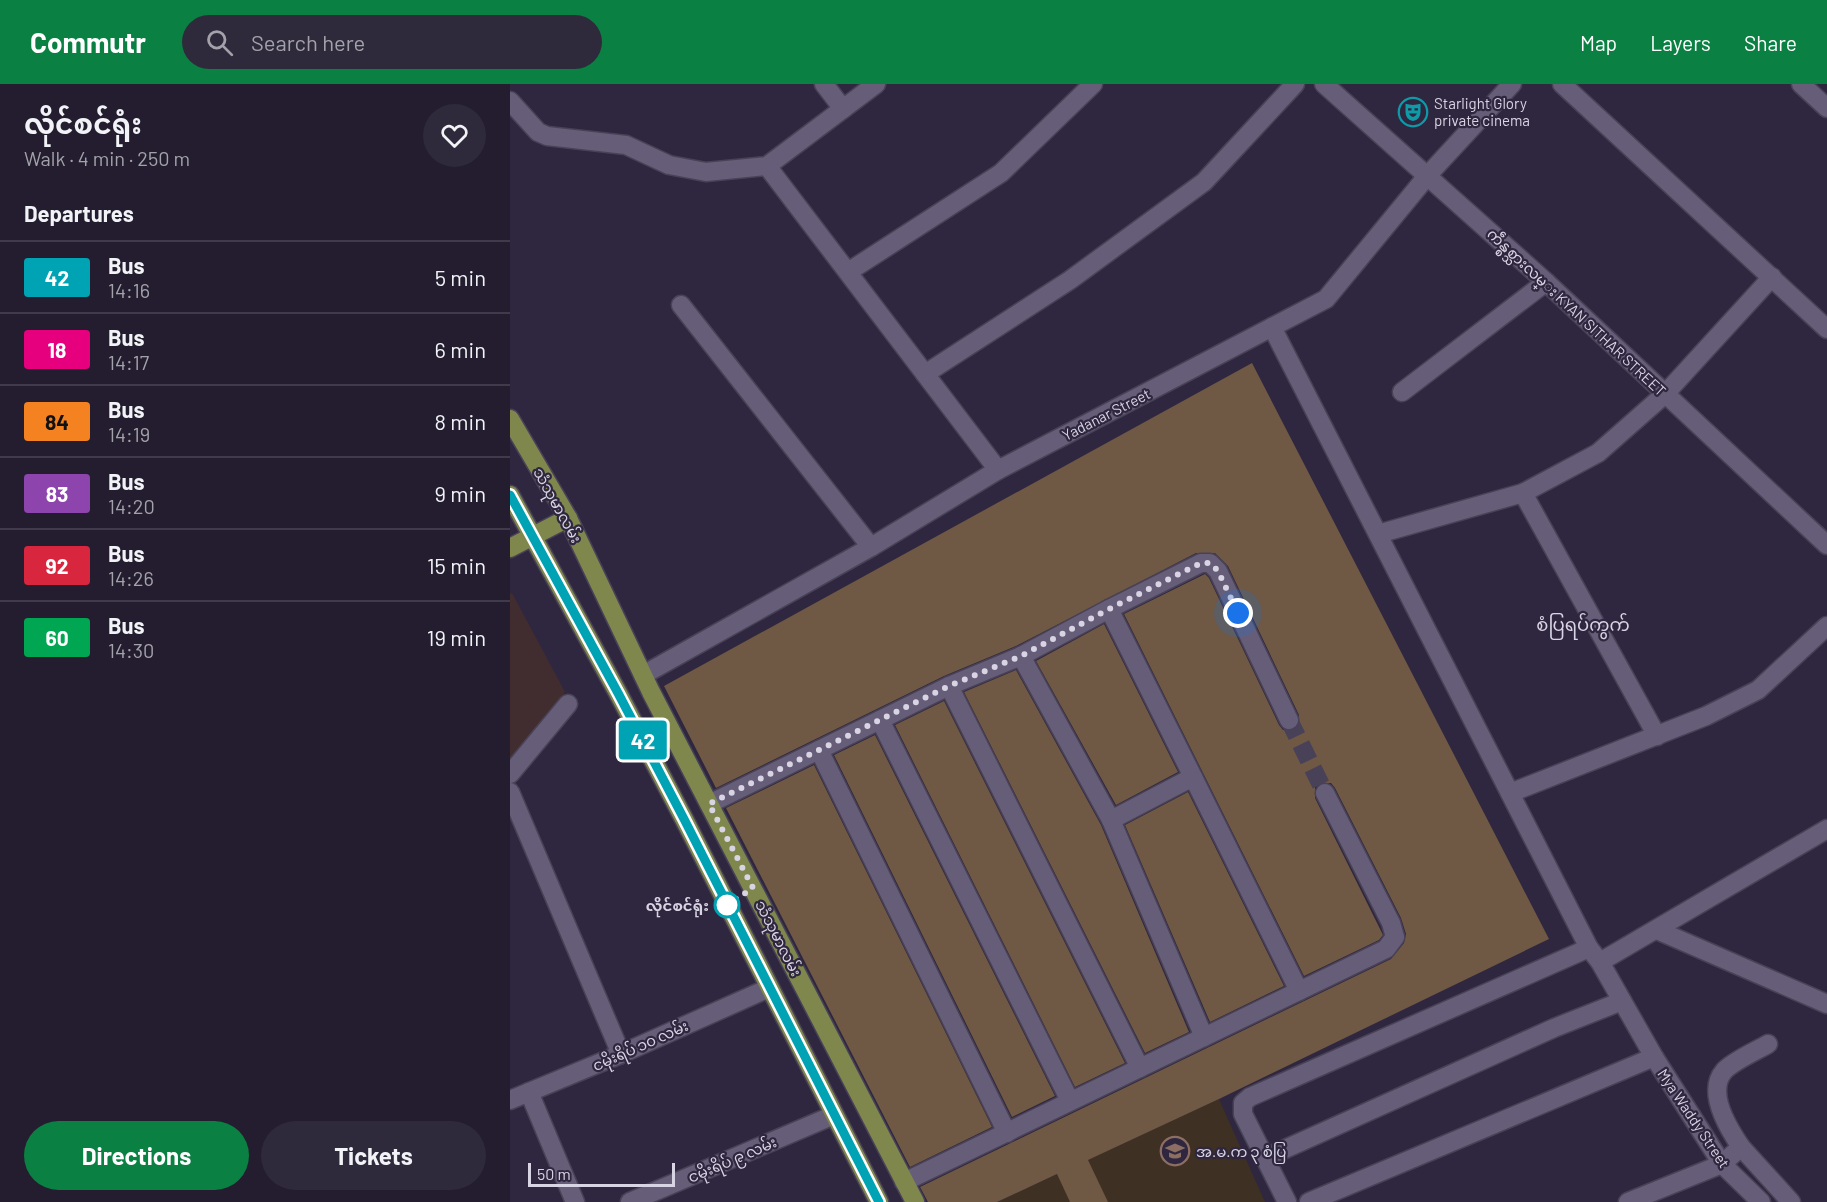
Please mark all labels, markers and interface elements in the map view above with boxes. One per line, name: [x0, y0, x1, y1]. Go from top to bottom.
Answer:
search box: [182, 15, 602, 69]
text: Commutr: [30, 25, 146, 59]
icon: search: [203, 26, 236, 59]
text: Search here: [251, 29, 365, 55]
text: Map: [1580, 30, 1617, 55]
text: Layers: [1650, 30, 1711, 55]
text: Share: [1744, 30, 1797, 55]
place label: Starlight Glory private cinema: [1434, 94, 1530, 129]
theatre icon: Starlight Glory private cinema: [1397, 96, 1429, 128]
button: heart: [423, 104, 486, 167]
text: လိုင်စင်ရုံး: [24, 106, 142, 140]
text: Walk · 4 min · 250 m: [24, 146, 190, 170]
text: Departures: [24, 200, 134, 226]
street label: ကဵန္စစ္သားလမ္း KYAN SITHAR STREET: [1481, 224, 1670, 403]
text: Bus: [108, 252, 145, 278]
text: 5 min: [435, 264, 486, 290]
text: 42: [45, 265, 69, 290]
text: 14:16: [108, 278, 150, 302]
text: Bus: [108, 324, 145, 350]
text: 6 min: [435, 336, 486, 362]
text: 18: [48, 337, 66, 362]
text: 14:17: [108, 350, 149, 374]
street label: Yadanar Street: [1059, 384, 1153, 444]
text: Bus: [108, 396, 145, 422]
text: 8 min: [434, 408, 486, 434]
text: 84: [45, 409, 69, 434]
text: 14:19: [108, 422, 150, 446]
street label: သံသုမာလမ်း: [527, 464, 586, 548]
text: Bus: [108, 468, 145, 494]
text: 9 min: [434, 480, 486, 506]
text: 83: [46, 481, 68, 506]
text: 14:20: [108, 494, 155, 518]
text: Bus: [108, 540, 145, 566]
text: 15 min: [427, 552, 486, 578]
text: 92: [46, 553, 68, 578]
text: 14:26: [108, 566, 154, 590]
your location: [1223, 598, 1253, 628]
text: Bus: [108, 612, 145, 638]
district label: စံပြရပ်ကွက်: [1536, 612, 1630, 640]
text: 19 min: [427, 624, 486, 650]
text: 60: [45, 625, 69, 650]
text: 14:30: [108, 638, 154, 662]
line badge: 42: [616, 720, 670, 760]
text: 42: [631, 728, 655, 753]
marker: လိုင်စင်ရုံး: [714, 892, 740, 918]
place label: လိုင်စင်ရုံး: [646, 896, 709, 918]
street label: သံသုမာလမ်း: [749, 897, 806, 981]
street label: ငမိုးရိပ် ၁၀ လမ်း: [589, 1016, 692, 1078]
street label: Mya Waddy Street: [1654, 1065, 1734, 1171]
button: Directions: [24, 1121, 249, 1190]
button: Tickets: [261, 1121, 486, 1190]
street label: ငမိုးရိပ် ၉ လမ်း: [685, 1132, 781, 1189]
school or university icon: အ.မ.က ၃ စံပြ: [1159, 1135, 1191, 1167]
place label: အ.မ.က ၃ စံပြ: [1196, 1142, 1286, 1164]
scale bar: [528, 1160, 675, 1188]
text: 50 m: [537, 1164, 571, 1183]

